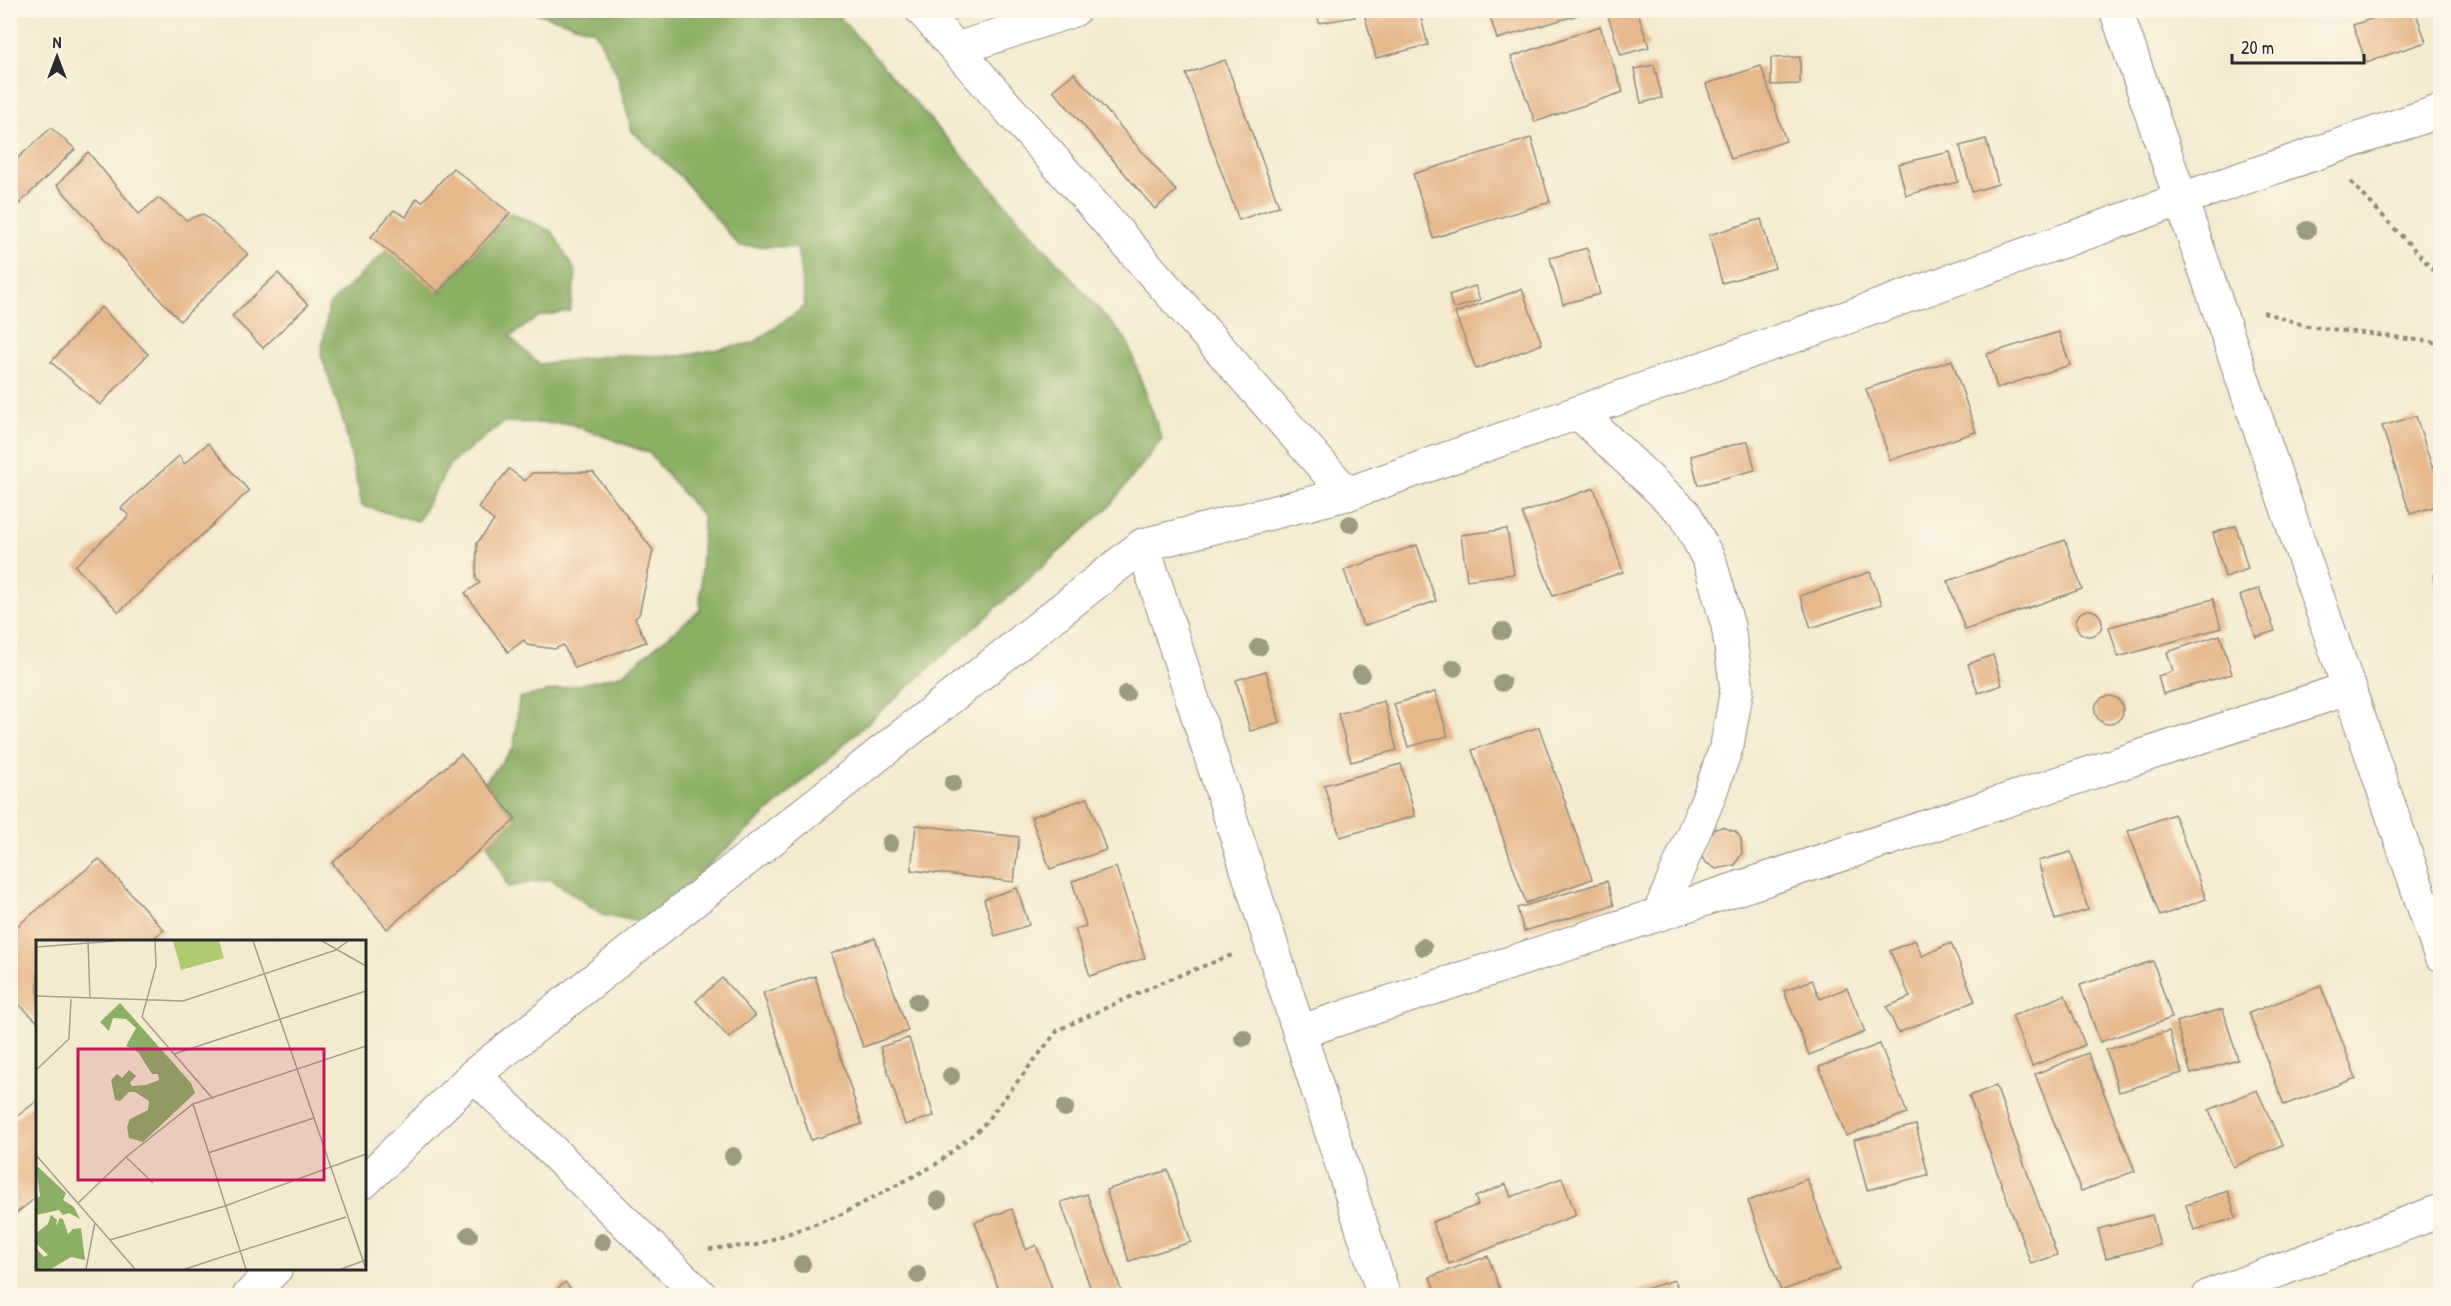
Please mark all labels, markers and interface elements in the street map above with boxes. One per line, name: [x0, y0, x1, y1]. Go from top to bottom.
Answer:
north arrow: [27, 27, 87, 87]
scale bar: [2232, 27, 2364, 65]
text: N: [53, 31, 62, 53]
text: 20 m: [2241, 35, 2274, 60]
inset map: [36, 940, 366, 1270]

